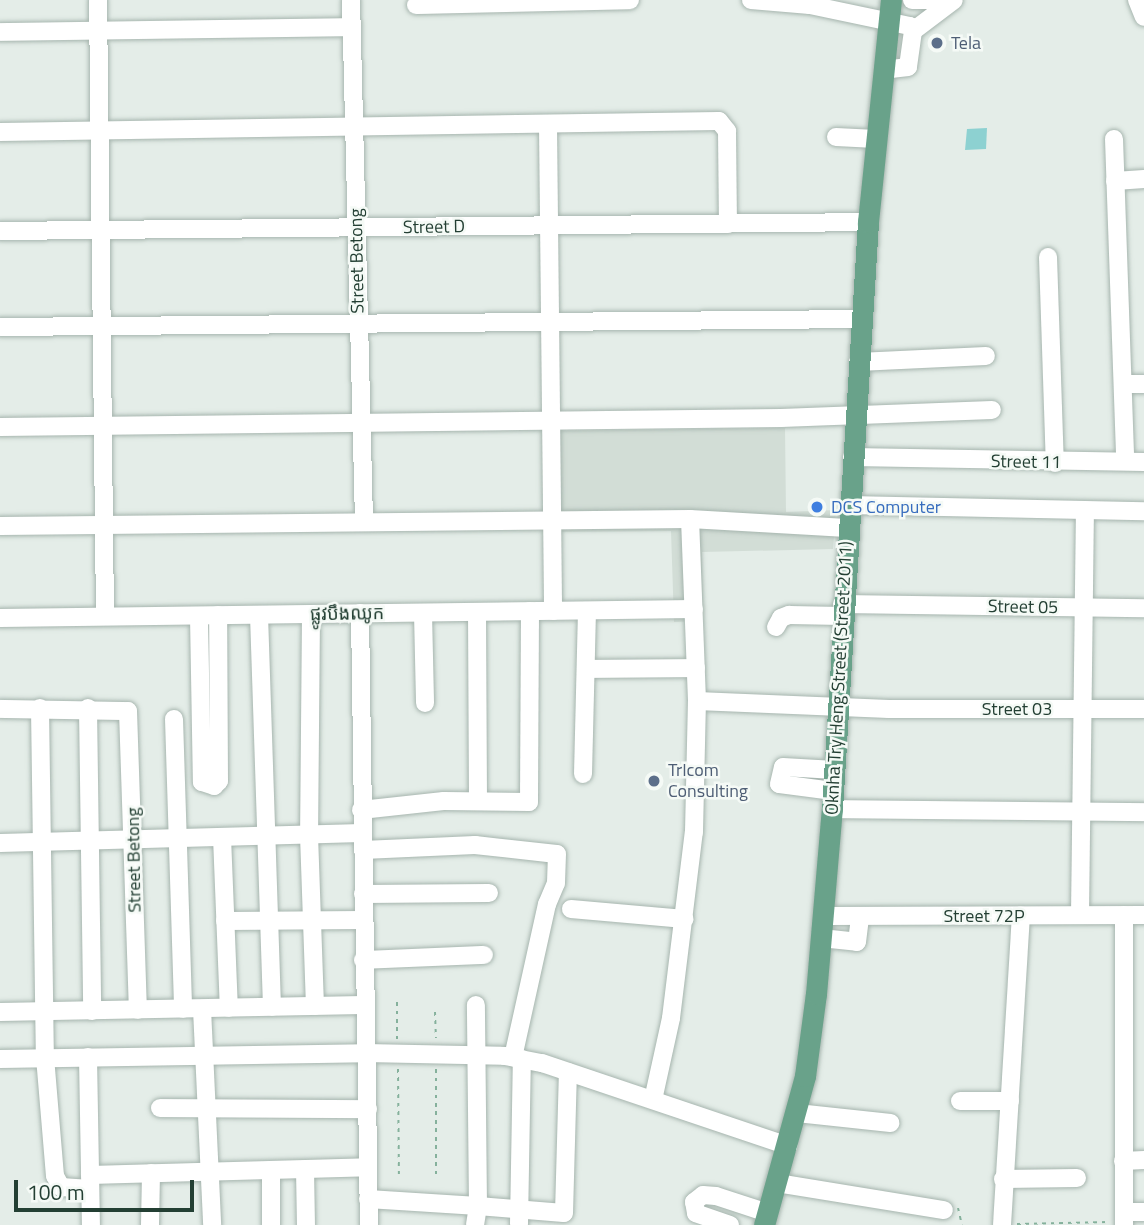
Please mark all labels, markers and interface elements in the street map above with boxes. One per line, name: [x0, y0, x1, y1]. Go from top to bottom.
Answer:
place label: Tela: [951, 32, 981, 54]
marker: Tela: [929, 35, 945, 51]
street label: Street Betong: [345, 208, 369, 314]
street label: Street D: [403, 216, 465, 238]
street label: Street 11: [991, 451, 1061, 473]
place label: DCS Computer: [831, 496, 941, 518]
marker: DCS Computer: [809, 499, 825, 515]
street label: Oknha Try Heng Street (Street 2011): [821, 541, 857, 815]
street label: Street 05: [988, 596, 1058, 618]
street label: ផ្លូវបឹងឈូក: [310, 603, 384, 625]
street label: Street 03: [982, 698, 1052, 720]
place label: TrIcom Consulting: [668, 760, 748, 802]
marker: TrIcom Consulting: [646, 773, 662, 789]
street label: Street Betong: [122, 807, 146, 913]
street label: Street 72P: [943, 905, 1025, 927]
scale bar: [18, 1166, 198, 1210]
text: 100 m: [27, 1176, 84, 1208]

